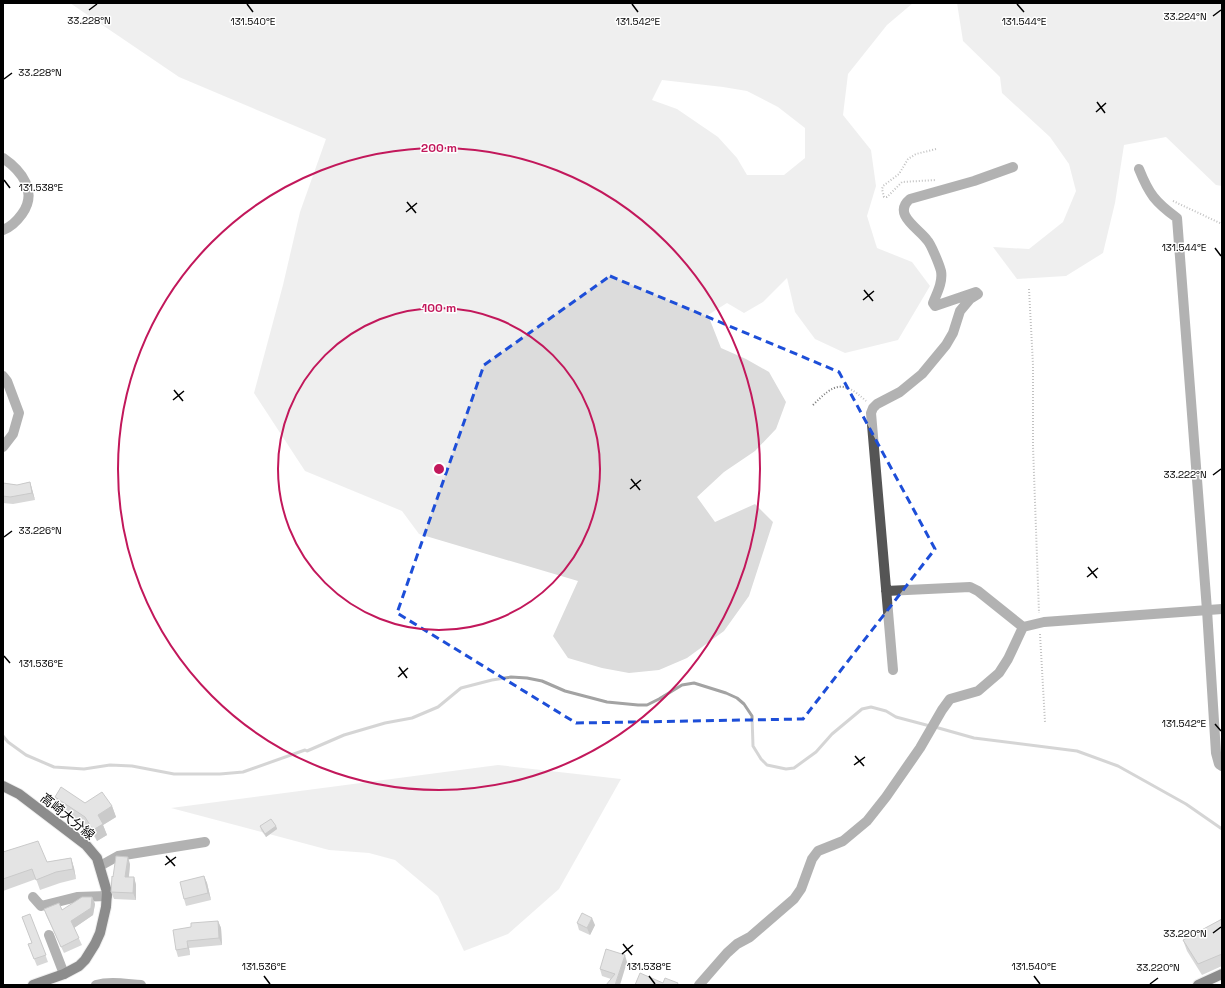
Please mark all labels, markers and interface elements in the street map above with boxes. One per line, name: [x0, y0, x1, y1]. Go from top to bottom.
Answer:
text: 33.224°N: [1163, 10, 1207, 23]
text: 33.228°N: [67, 14, 111, 27]
text: 131.540°E: [231, 15, 276, 28]
text: 131.542°E: [616, 15, 661, 28]
text: 131.544°E: [1002, 15, 1047, 28]
text: 33.228°N: [18, 66, 62, 79]
text: 200 m: [421, 140, 457, 156]
text: 131.538°E: [19, 181, 64, 194]
text: 131.544°E: [1162, 241, 1207, 254]
text: 100 m: [422, 300, 456, 316]
centre of rings: [432, 462, 446, 476]
text: 33.222°N: [1163, 468, 1207, 481]
text: 33.226°N: [18, 524, 62, 537]
text: 131.536°E: [19, 657, 64, 670]
text: 131.542°E: [1162, 717, 1207, 730]
street label: 高崎大分線: [37, 789, 98, 843]
text: 33.220°N: [1163, 927, 1207, 940]
text: 131.536°E: [242, 960, 287, 973]
text: 131.538°E: [627, 960, 672, 973]
text: 131.540°E: [1012, 960, 1057, 973]
text: 33.220°N: [1136, 961, 1180, 974]

